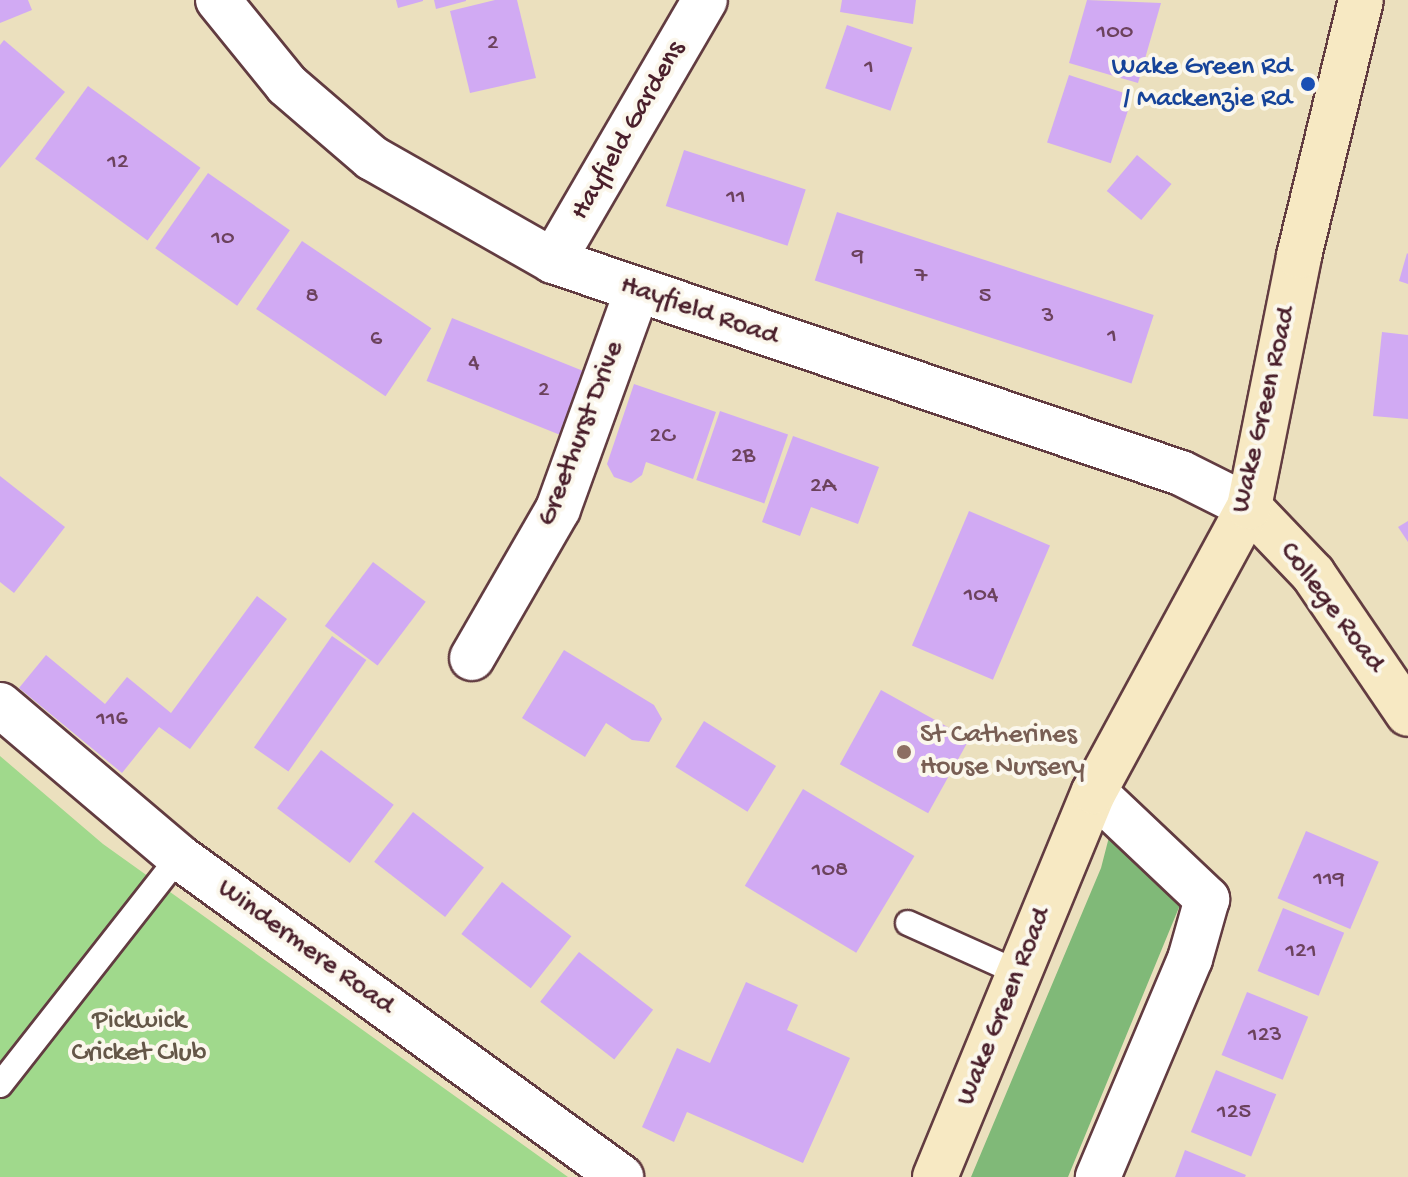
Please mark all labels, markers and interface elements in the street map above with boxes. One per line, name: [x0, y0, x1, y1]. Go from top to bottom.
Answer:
house number: 100: [1097, 19, 1133, 47]
house number: 2: [487, 30, 499, 58]
street label: Hayfield Gardens: [564, 35, 694, 227]
place label: Wake Green Rd / Mackenzie Rd: [1112, 51, 1292, 117]
house number: 1: [864, 54, 874, 82]
marker: Wake Green Rd / Mackenzie Rd: [1299, 75, 1317, 93]
house number: 12: [107, 149, 129, 177]
house number: 11: [726, 184, 746, 212]
house number: 10: [211, 225, 235, 253]
house number: 9: [852, 243, 864, 271]
house number: 7: [915, 263, 927, 291]
street label: Hayfield Road: [616, 269, 782, 355]
house number: 8: [305, 283, 319, 311]
house number: 5: [979, 283, 991, 311]
house number: 3: [1042, 303, 1054, 331]
street label: Wake Green Road: [1225, 304, 1305, 516]
house number: 1: [1107, 323, 1117, 351]
house number: 6: [370, 326, 382, 354]
street label: Greethurst Drive: [531, 337, 633, 531]
house number: 4: [468, 350, 480, 378]
house number: 2: [538, 377, 550, 405]
house number: 2C: [650, 423, 674, 451]
house number: 2B: [731, 443, 755, 471]
house number: 2A: [810, 473, 836, 501]
street label: College Road: [1271, 536, 1391, 680]
house number: 104: [964, 582, 998, 610]
house number: 116: [96, 706, 128, 734]
place label: St Catherines House Nursery: [920, 719, 1085, 785]
marker: St Catherines House Nursery: [895, 743, 913, 761]
house number: 108: [812, 857, 848, 885]
house number: 119: [1313, 866, 1345, 894]
street label: Windermere Road: [210, 873, 400, 1023]
street label: Wake Green Road: [950, 903, 1060, 1111]
house number: 121: [1285, 938, 1317, 966]
park label: Pickwick Cricket Club: [72, 1005, 206, 1071]
house number: 123: [1248, 1022, 1282, 1050]
house number: 125: [1217, 1099, 1251, 1127]

